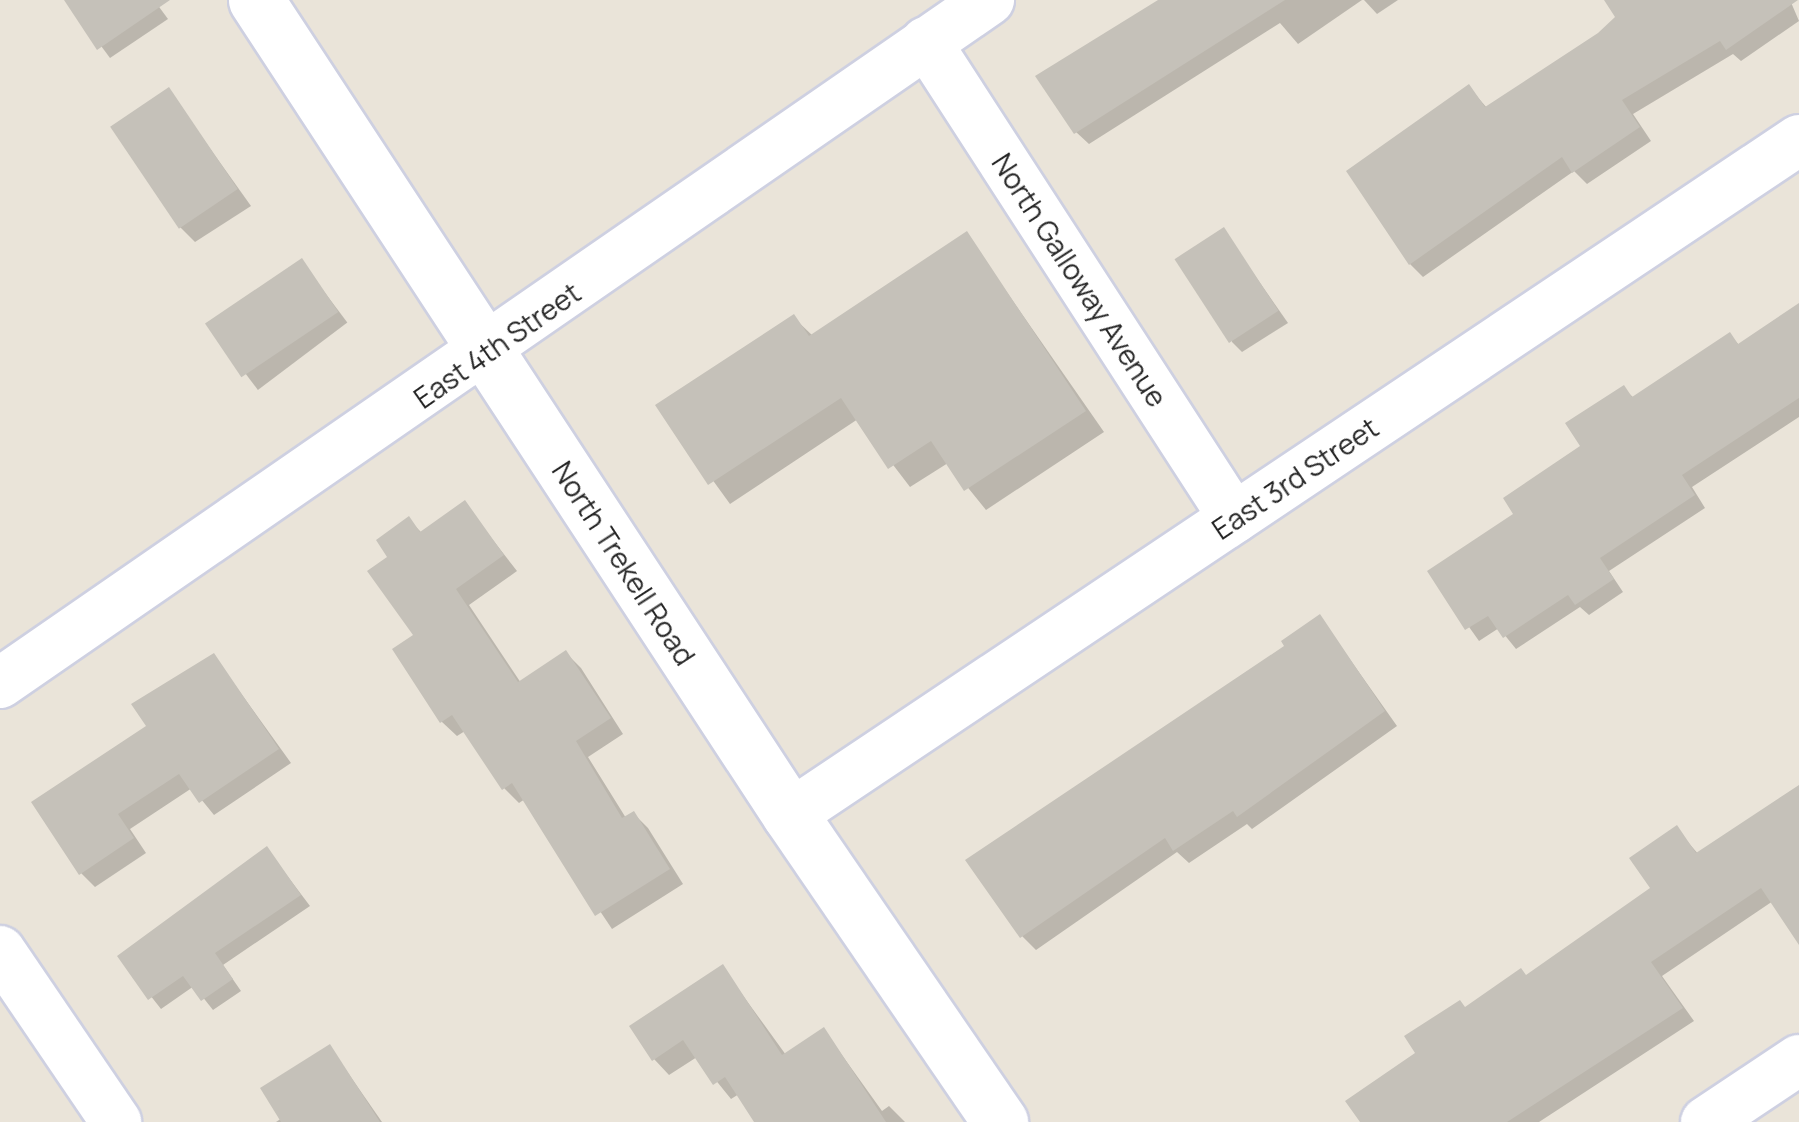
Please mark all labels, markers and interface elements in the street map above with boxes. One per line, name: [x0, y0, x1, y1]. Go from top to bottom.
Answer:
street label: North Galloway Avenue: [986, 147, 1174, 413]
street label: East 4th Street: [407, 275, 587, 415]
street label: East 3rd Street: [1206, 410, 1384, 546]
street label: North Trekell Road: [546, 455, 702, 671]

